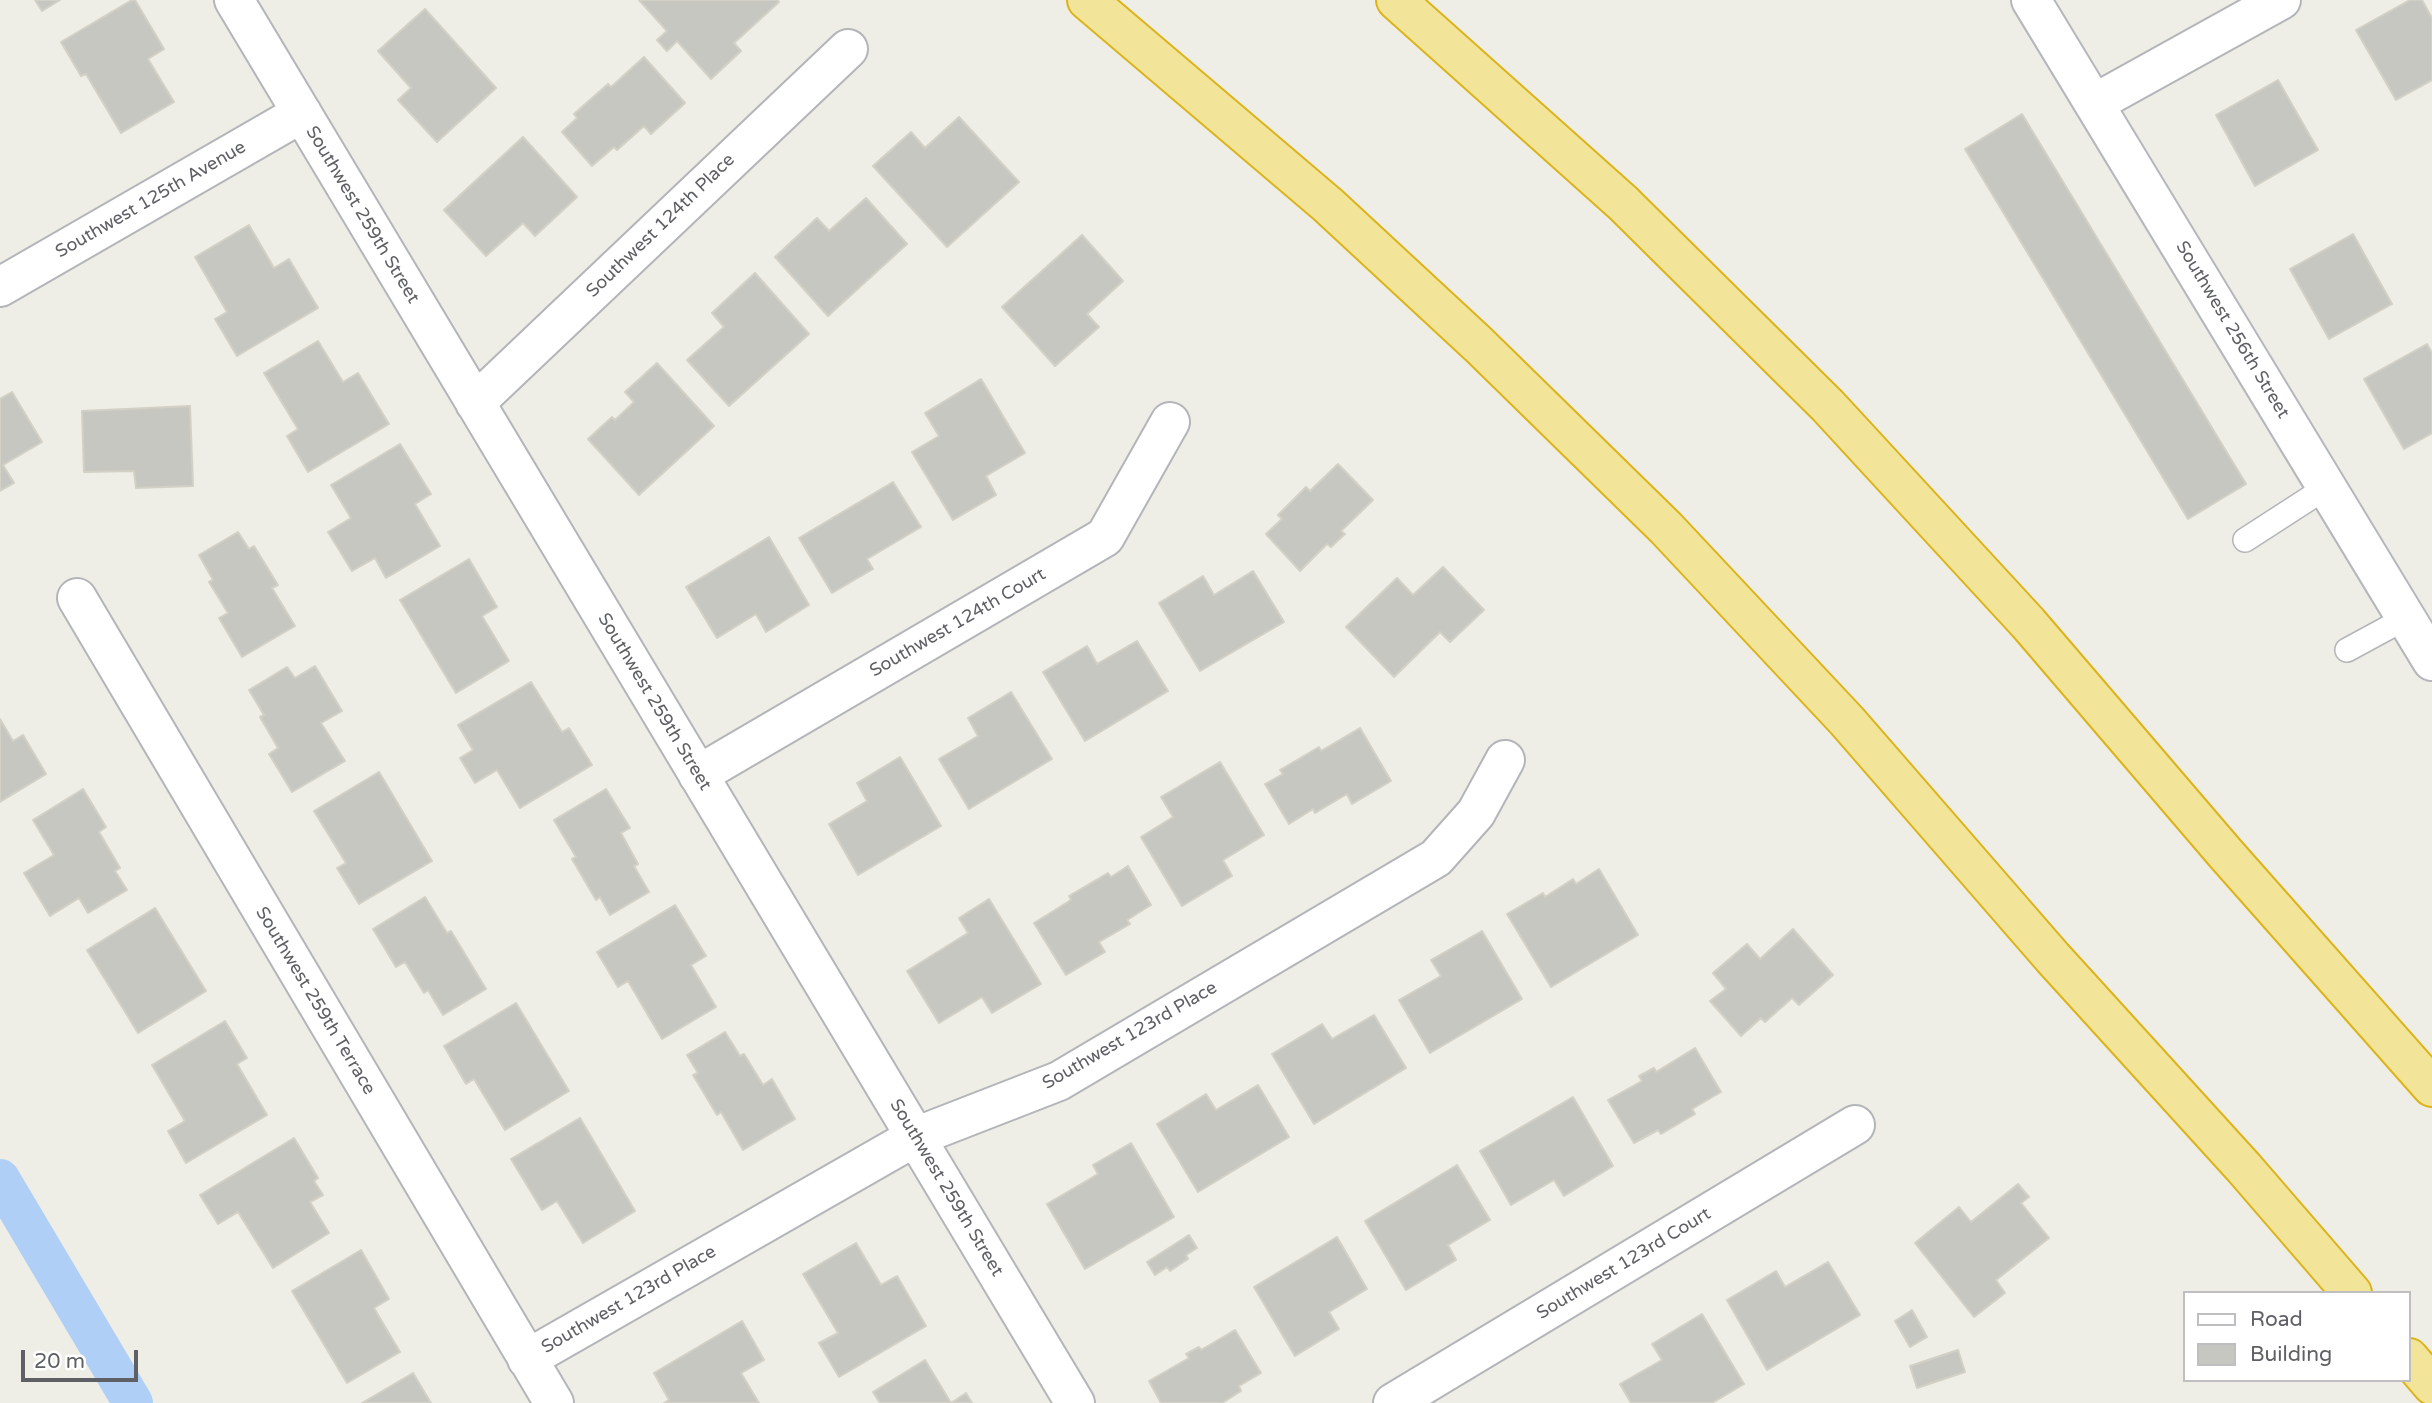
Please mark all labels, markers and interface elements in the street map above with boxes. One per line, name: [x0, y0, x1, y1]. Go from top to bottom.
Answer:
street label: Southwest 259th Street: [300, 122, 424, 308]
street label: Southwest 125th Avenue: [52, 137, 250, 263]
street label: Southwest 124th Place: [582, 150, 740, 302]
street label: Southwest 256th Street: [2170, 237, 2294, 423]
street label: Southwest 124th Court: [866, 564, 1050, 682]
street label: Southwest 259th Street: [592, 609, 716, 795]
street label: Southwest 259th Terrace: [250, 903, 380, 1099]
street label: Southwest 123rd Place: [1039, 977, 1221, 1095]
street label: Southwest 259th Street: [884, 1095, 1008, 1281]
street label: Southwest 123rd Court: [1533, 1203, 1715, 1325]
street label: Southwest 123rd Place: [538, 1241, 720, 1359]
legend: [2184, 1291, 2411, 1382]
text: Road: [2250, 1307, 2303, 1332]
scale bar: [24, 1336, 142, 1380]
text: Building: [2250, 1342, 2332, 1367]
text: 20 m: [34, 1349, 85, 1374]

